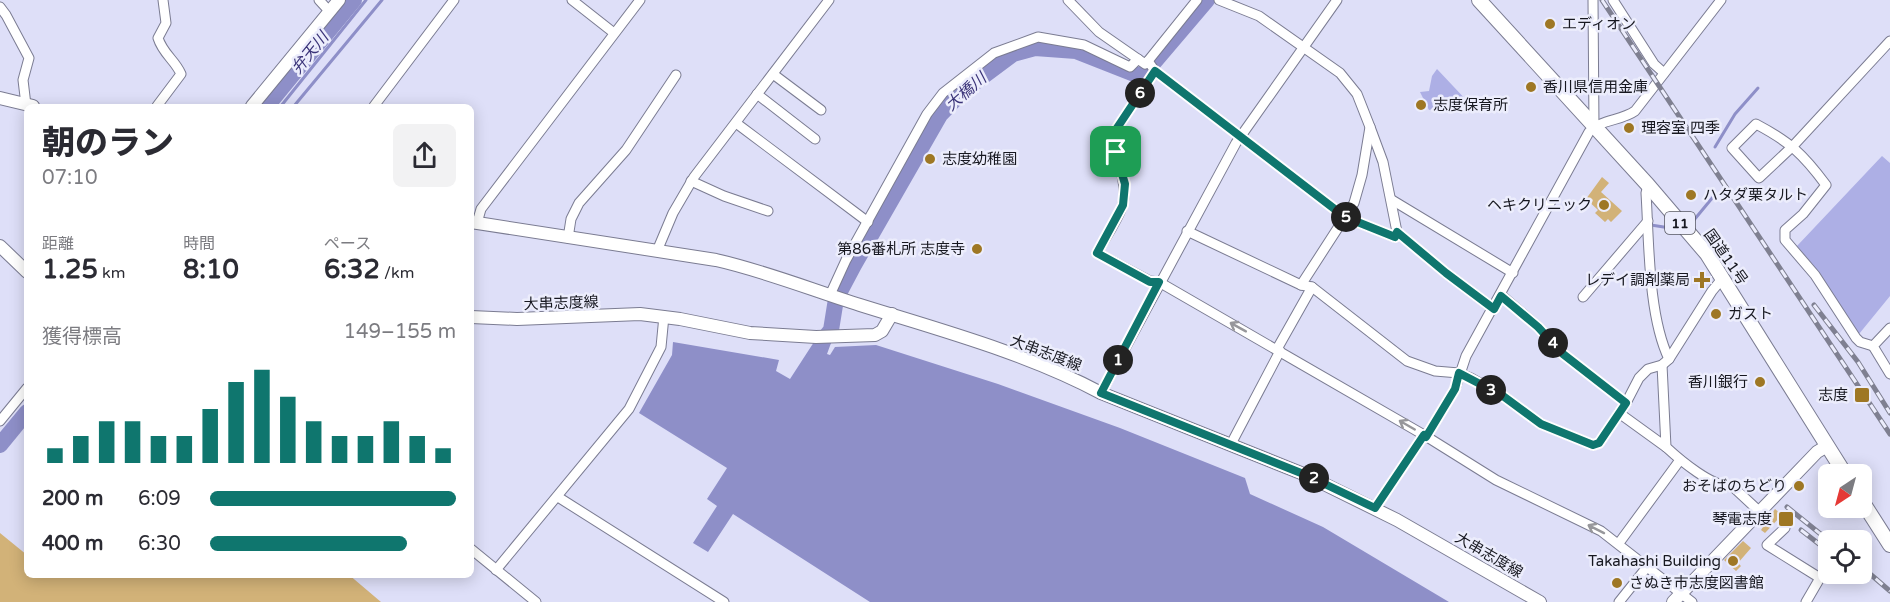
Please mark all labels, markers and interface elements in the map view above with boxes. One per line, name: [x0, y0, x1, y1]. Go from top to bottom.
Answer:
place label: エディオン: [1562, 15, 1636, 33]
marker: エディオン: [1543, 17, 1557, 31]
water label: 弁天川: [287, 27, 334, 78]
water label: 大橋川: [941, 67, 992, 115]
pin: 6: [1125, 78, 1155, 108]
place label: 香川県信用金庫: [1543, 78, 1648, 96]
marker: 香川県信用金庫: [1524, 80, 1538, 94]
text: 6: [1135, 83, 1145, 103]
place label: 志度保育所: [1433, 96, 1508, 114]
marker: 志度保育所: [1414, 98, 1428, 112]
place label: 理容室 四季: [1641, 119, 1720, 137]
marker: 理容室 四季: [1622, 121, 1636, 135]
text: 朝のラン: [42, 124, 174, 163]
button: share: [393, 124, 456, 187]
pin: [1090, 126, 1141, 177]
icon: arrive: [1099, 135, 1132, 168]
place label: 志度幼稚園: [942, 150, 1017, 168]
marker: 志度幼稚園: [923, 152, 937, 166]
text: 07:10: [42, 166, 97, 190]
place label: ハタダ栗タルト: [1703, 186, 1808, 204]
marker: ハタダ栗タルト: [1684, 188, 1698, 202]
place label: ヘキクリニック: [1487, 196, 1592, 214]
marker: ヘキクリニック: [1597, 198, 1611, 212]
pin: 5: [1331, 202, 1361, 232]
text: 5: [1341, 207, 1351, 227]
road number: 11: [1665, 212, 1695, 234]
street label: 国道11号: [1700, 226, 1752, 288]
text: 距離: [42, 234, 74, 254]
text: 時間: [183, 234, 215, 254]
text: ペース: [324, 234, 371, 254]
place label: 第86番札所 志度寺: [837, 240, 965, 258]
marker: 第86番札所 志度寺: [970, 242, 984, 256]
text: 1.25: [42, 254, 98, 285]
text: 8:10: [183, 254, 239, 285]
text: 6:32: [324, 254, 380, 285]
text: km: [98, 263, 125, 283]
text: /km: [380, 263, 414, 283]
place label: レデイ調剤薬局: [1585, 271, 1690, 289]
marker: レデイ調剤薬局: [1695, 273, 1709, 287]
street label: 大串志度線: [523, 293, 599, 313]
place label: ガスト: [1728, 305, 1773, 323]
marker: ガスト: [1709, 307, 1723, 321]
text: 149–155 m: [343, 320, 456, 344]
one-way arrow: [1230, 321, 1247, 333]
text: 獲得標高: [42, 325, 122, 349]
pin: 4: [1538, 328, 1568, 358]
street label: 大串志度線: [1008, 331, 1084, 375]
text: 4: [1548, 333, 1558, 353]
pin: 1: [1103, 345, 1133, 375]
text: 1: [1113, 350, 1123, 370]
place label: 香川銀行: [1688, 373, 1748, 391]
pin: 3: [1476, 375, 1506, 405]
marker: 香川銀行: [1753, 375, 1767, 389]
text: 3: [1486, 380, 1496, 400]
place label: 志度: [1818, 386, 1848, 404]
marker: 志度: [1853, 386, 1871, 404]
one-way arrow: [1399, 419, 1416, 431]
pin: 2: [1299, 463, 1329, 493]
north arrow: [1818, 464, 1872, 518]
map controls: [1818, 464, 1872, 584]
text: 2: [1309, 468, 1319, 488]
place label: おそばのちどり: [1682, 477, 1787, 495]
marker: おそばのちどり: [1792, 479, 1806, 493]
text: 200 m: [42, 487, 103, 511]
text: 6:09: [138, 487, 181, 511]
place label: 琴電志度: [1712, 510, 1772, 528]
marker: 琴電志度: [1777, 510, 1795, 528]
one-way arrow: [1587, 523, 1605, 534]
street label: 大串志度線: [1452, 528, 1526, 582]
button: locate: [1818, 530, 1872, 584]
text: 400 m: [42, 532, 103, 556]
text: 6:30: [138, 532, 181, 556]
place label: Takahashi Building: [1588, 552, 1721, 570]
marker: Takahashi Building: [1726, 554, 1740, 568]
place label: さぬき市志度図書館: [1629, 574, 1764, 592]
marker: さぬき市志度図書館: [1610, 576, 1624, 590]

